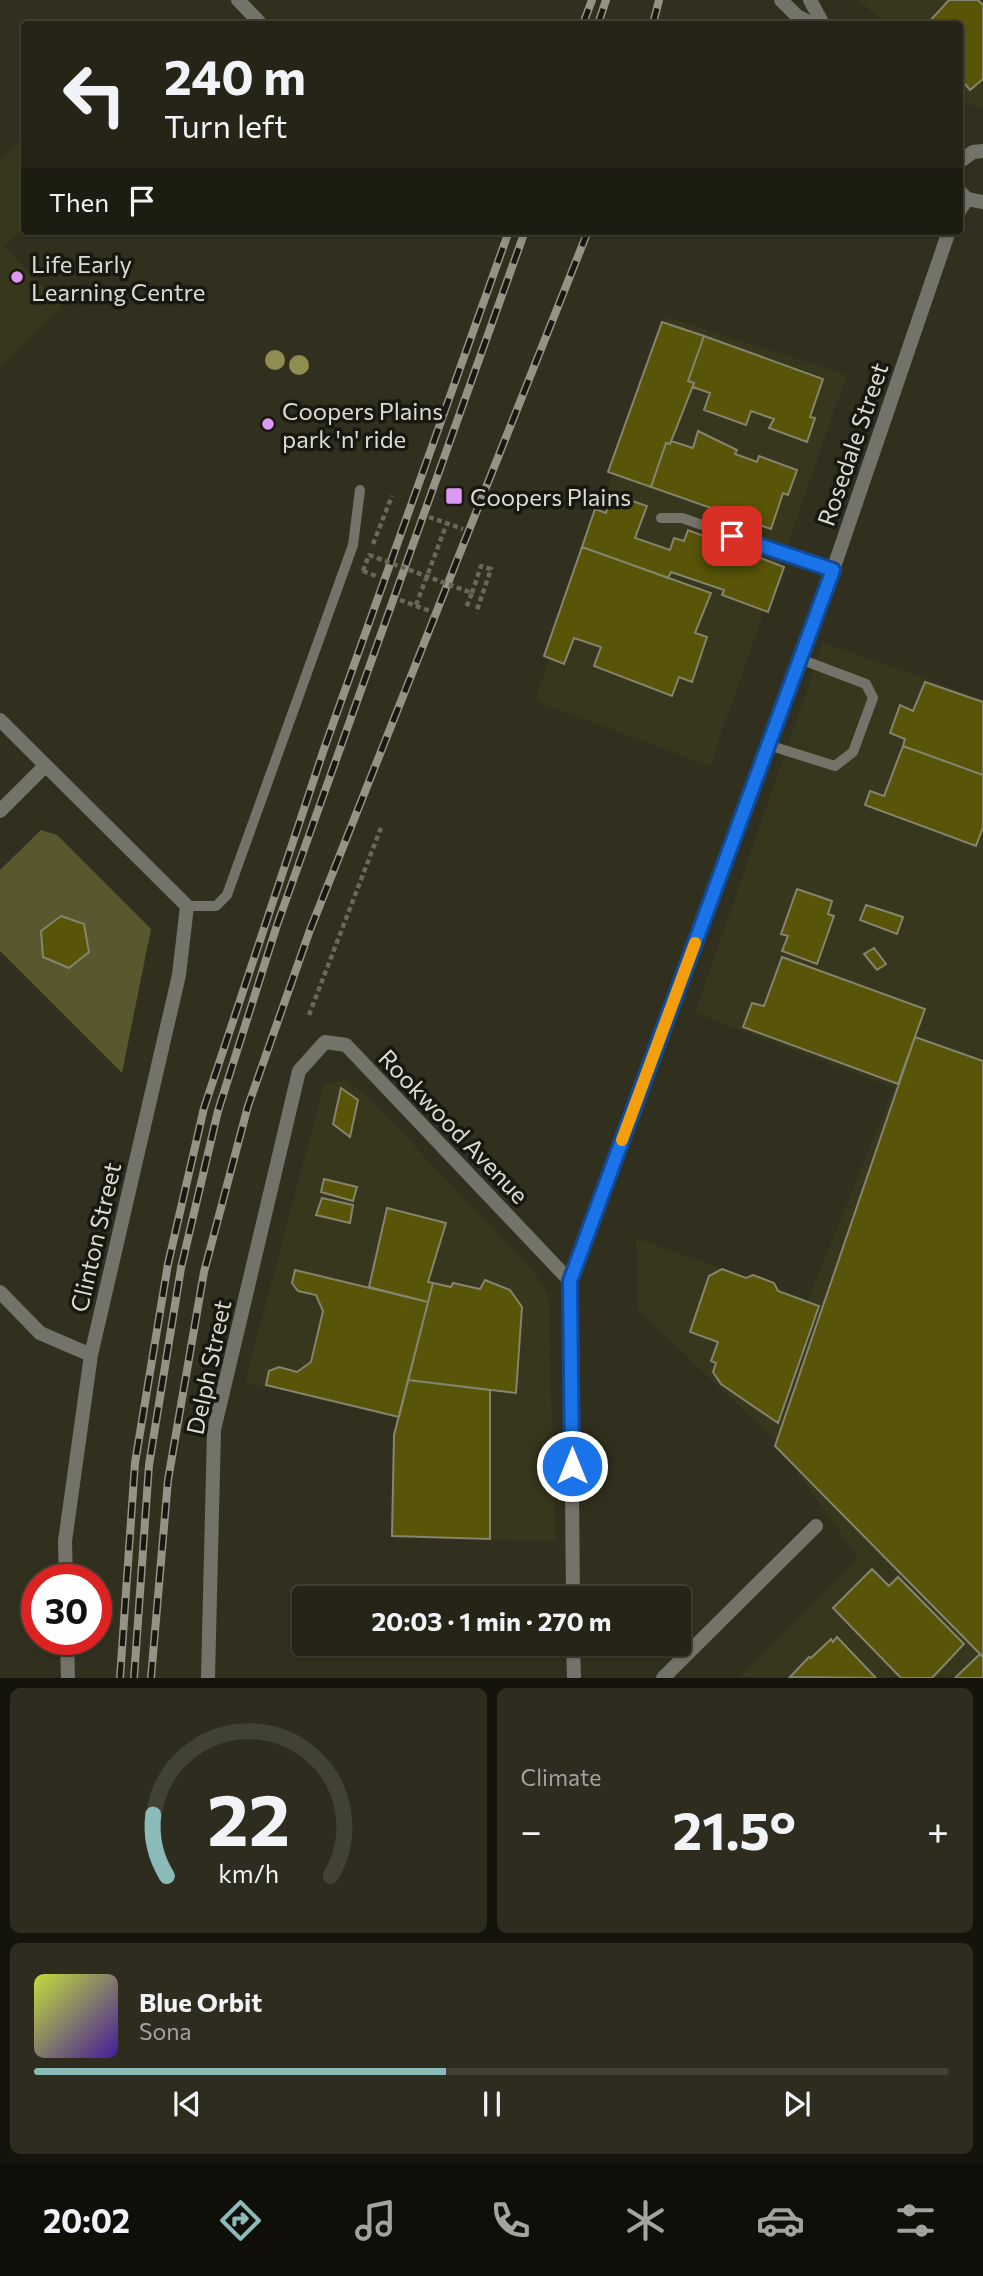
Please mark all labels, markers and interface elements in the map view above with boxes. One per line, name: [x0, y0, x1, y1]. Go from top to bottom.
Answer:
text: 240 m: [164, 45, 306, 105]
icon: left: [49, 49, 140, 140]
text: Turn left: [164, 105, 288, 145]
icon: arrive: [123, 182, 161, 220]
text: Then: [49, 186, 109, 217]
place label: Life Early Learning Centre: [31, 249, 205, 306]
marker: Life Early Learning Centre: [9, 269, 25, 285]
street label: Rosedale Street: [811, 358, 894, 529]
place label: Coopers Plains park 'n' ride: [282, 396, 443, 453]
marker: Coopers Plains park 'n' ride: [260, 416, 276, 432]
place label: Coopers Plains: [470, 482, 631, 511]
marker: Coopers Plains: [444, 486, 464, 506]
pin: [702, 506, 762, 566]
icon: arrive: [713, 517, 751, 555]
street label: Rookwood Avenue: [373, 1043, 535, 1209]
street label: Clinton Street: [64, 1159, 126, 1315]
street label: Delph Street: [180, 1297, 236, 1437]
position arrow: [535, 1429, 609, 1503]
speed limit sign: 30: [21, 1564, 112, 1655]
text: 20:03 · 1 min · 270 m: [371, 1605, 612, 1636]
text: Climate: [521, 1763, 602, 1791]
text: 22: [207, 1773, 290, 1862]
text: 21.5°: [673, 1797, 796, 1861]
text: −: [521, 1806, 542, 1853]
text: +: [927, 1806, 949, 1853]
text: km/h: [218, 1858, 279, 1888]
text: Blue Orbit: [139, 1986, 262, 2017]
text: Sona: [139, 2017, 191, 2045]
icon: previous: [168, 2085, 206, 2123]
icon: pause: [473, 2085, 511, 2123]
icon: next: [778, 2085, 816, 2123]
icon: directions: [216, 2196, 265, 2245]
icon: music: [351, 2196, 400, 2245]
icon: phone: [486, 2196, 535, 2245]
icon: climate: [621, 2196, 670, 2245]
icon: car: [756, 2196, 805, 2245]
icon: filters: [891, 2196, 940, 2245]
text: 20:02: [43, 2200, 130, 2240]

